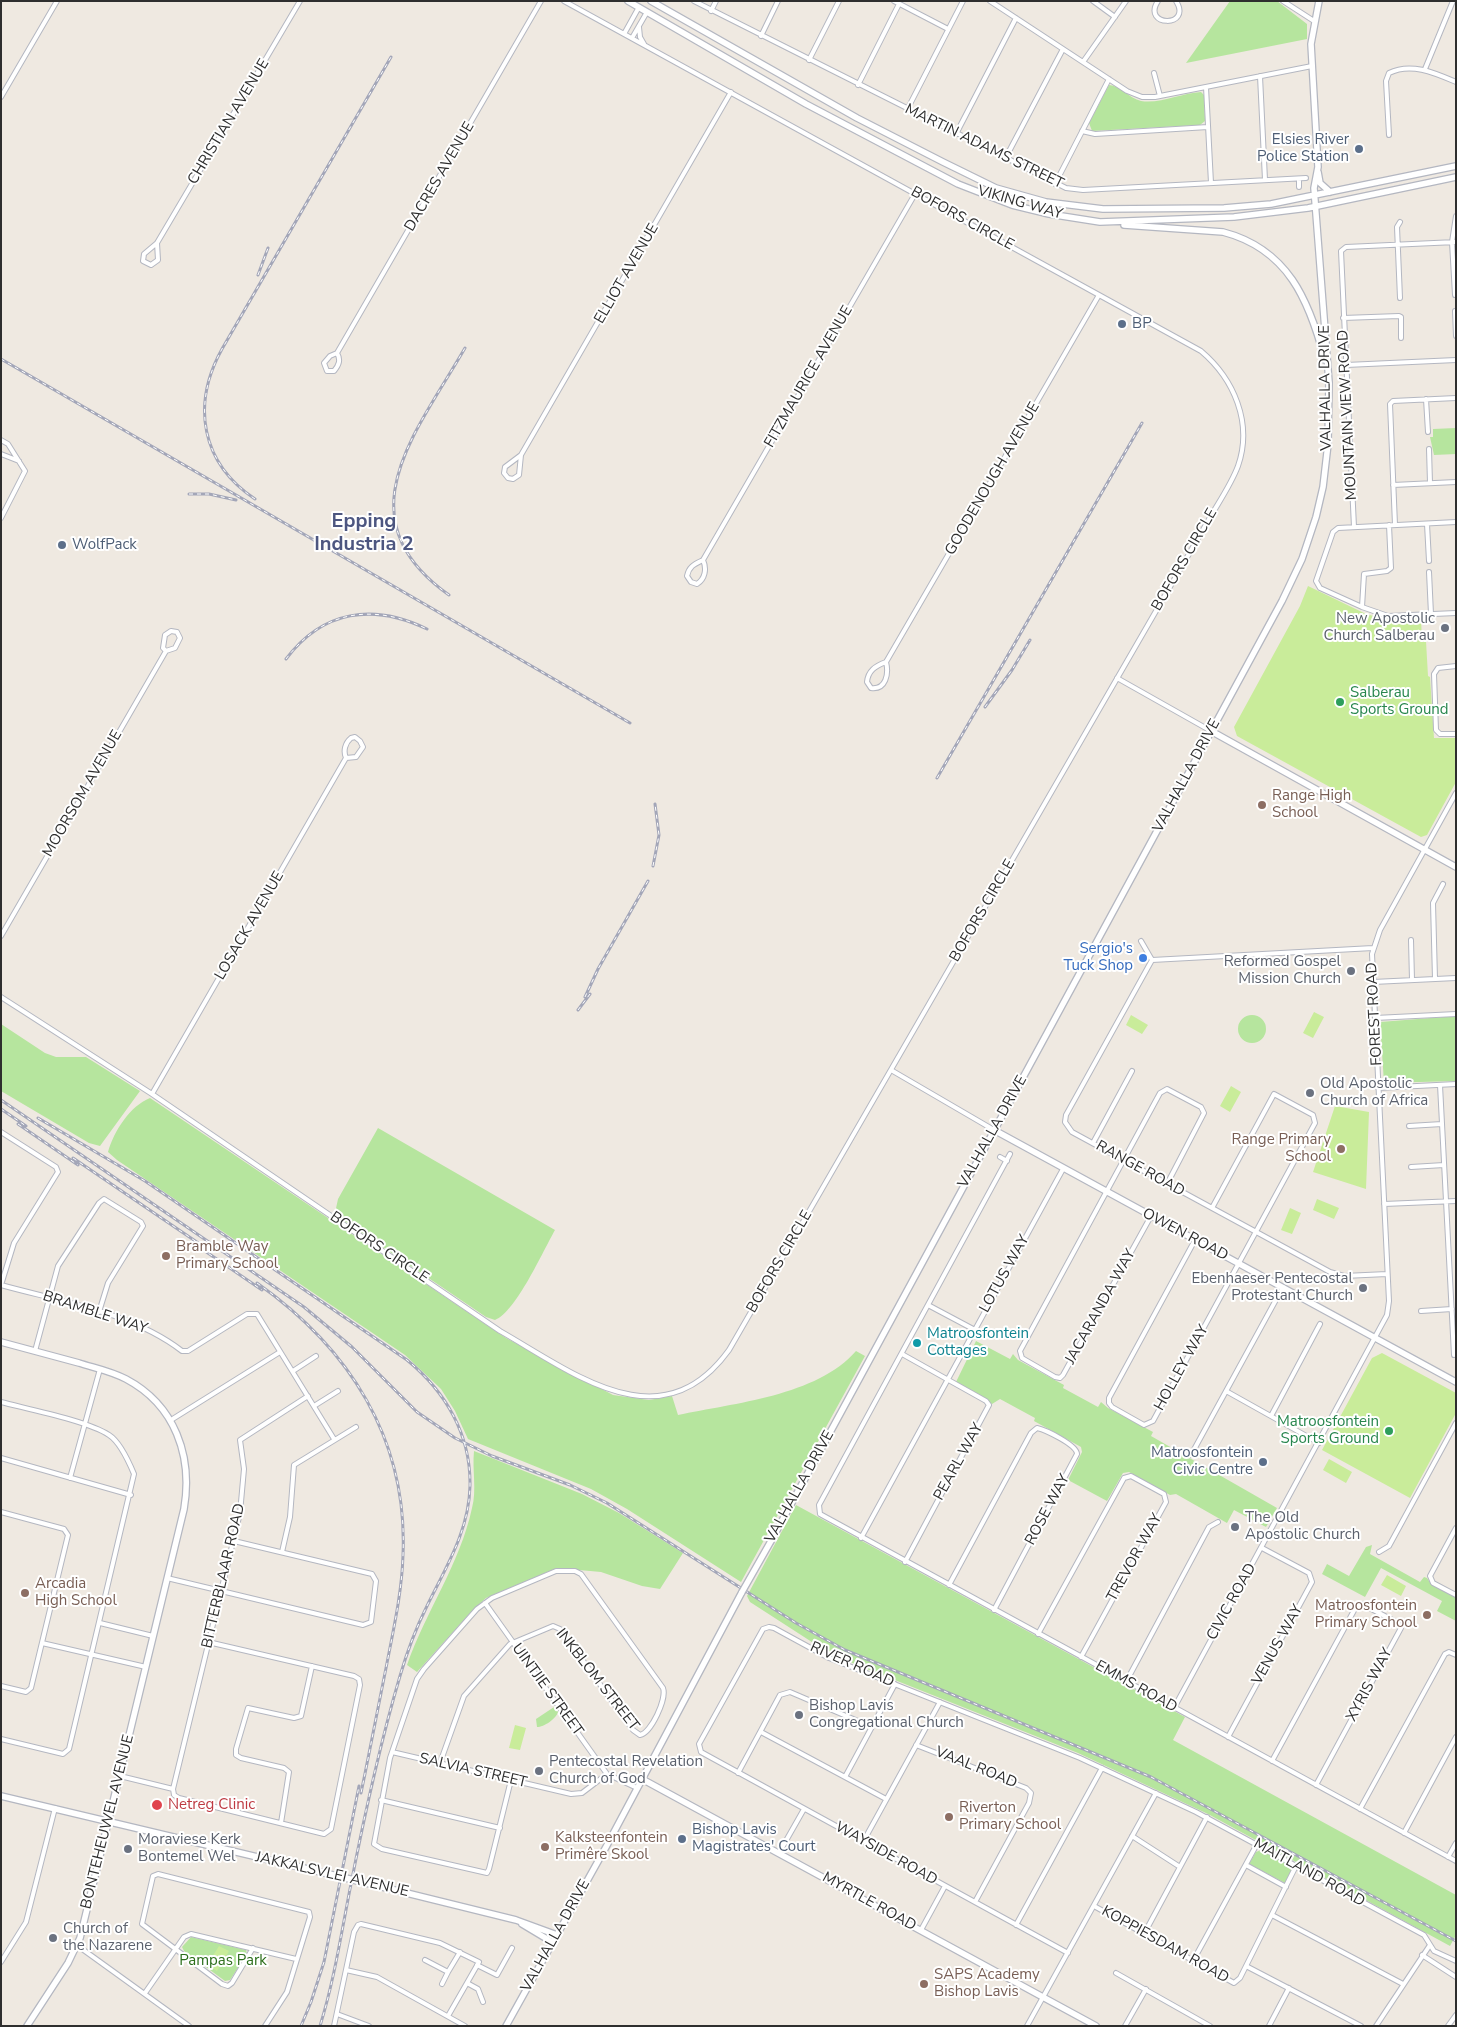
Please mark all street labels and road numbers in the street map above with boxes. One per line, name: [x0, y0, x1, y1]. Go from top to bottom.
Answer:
street label: CHRISTIAN AVENUE: [184, 56, 274, 188]
street label: MARTIN ADAMS STREET: [902, 101, 1066, 193]
street label: DACRES AVENUE: [401, 119, 479, 235]
street label: VIKING WAY: [975, 182, 1065, 224]
street label: BOFORS CIRCLE: [907, 183, 1017, 255]
street label: ELLIOT AVENUE: [591, 221, 663, 327]
street label: FITZMAURICE AVENUE: [761, 303, 857, 451]
street label: VALHALLA DRIVE: [1316, 325, 1336, 451]
street label: MOUNTAIN VIEW ROAD: [1335, 329, 1361, 501]
street label: GOODENOUGH AVENUE: [942, 399, 1044, 559]
street label: BOFORS CIRCLE: [1148, 506, 1222, 614]
street label: VALHALLA DRIVE: [1150, 716, 1224, 836]
street label: MOORSOM AVENUE: [39, 727, 127, 861]
street label: BOFORS CIRCLE: [946, 857, 1020, 965]
street label: LOSACK AVENUE: [212, 869, 288, 983]
street label: FOREST ROAD: [1363, 962, 1387, 1066]
street label: VALHALLA DRIVE: [955, 1073, 1031, 1191]
street label: RANGE ROAD: [1092, 1137, 1188, 1201]
street label: OWEN ROAD: [1139, 1205, 1231, 1265]
street label: BOFORS CIRCLE: [326, 1208, 432, 1288]
street label: BOFORS CIRCLE: [743, 1208, 817, 1316]
street label: LOTUS WAY: [976, 1232, 1034, 1316]
street label: JACARANDA WAY: [1062, 1246, 1140, 1368]
street label: BRAMBLE WAY: [40, 1288, 150, 1338]
street label: HOLLEY WAY: [1151, 1322, 1213, 1414]
street label: PEARL WAY: [930, 1420, 988, 1504]
street label: VALHALLA DRIVE: [762, 1428, 838, 1546]
street label: ROSE WAY: [1022, 1471, 1074, 1549]
street label: BITTERBLAAR ROAD: [199, 1502, 249, 1650]
street label: TREVOR WAY: [1103, 1511, 1167, 1605]
street label: CIVIC ROAD: [1203, 1560, 1261, 1644]
street label: VENUS WAY: [1249, 1602, 1307, 1688]
street label: INKBLOM STREET: [552, 1625, 642, 1735]
street label: RIVER ROAD: [807, 1638, 897, 1692]
street label: UINTJIE STREET: [507, 1640, 587, 1740]
street label: XYRIS WAY: [1343, 1645, 1397, 1725]
street label: EMMS ROAD: [1092, 1657, 1180, 1717]
street label: BONTEHEUWEL AVENUE: [78, 1733, 138, 1911]
street label: VAAL ROAD: [932, 1743, 1020, 1793]
street label: SALVIA STREET: [417, 1750, 529, 1792]
street label: WAYSIDE ROAD: [832, 1818, 940, 1890]
street label: MAITLAND ROAD: [1250, 1835, 1368, 1911]
street label: JAKKALSVLEI AVENUE: [254, 1849, 410, 1901]
street label: MYRTLE ROAD: [819, 1869, 919, 1935]
street label: VALHALLA DRIVE: [518, 1877, 594, 1995]
street label: KOPPIESDAM ROAD: [1098, 1902, 1232, 1988]

